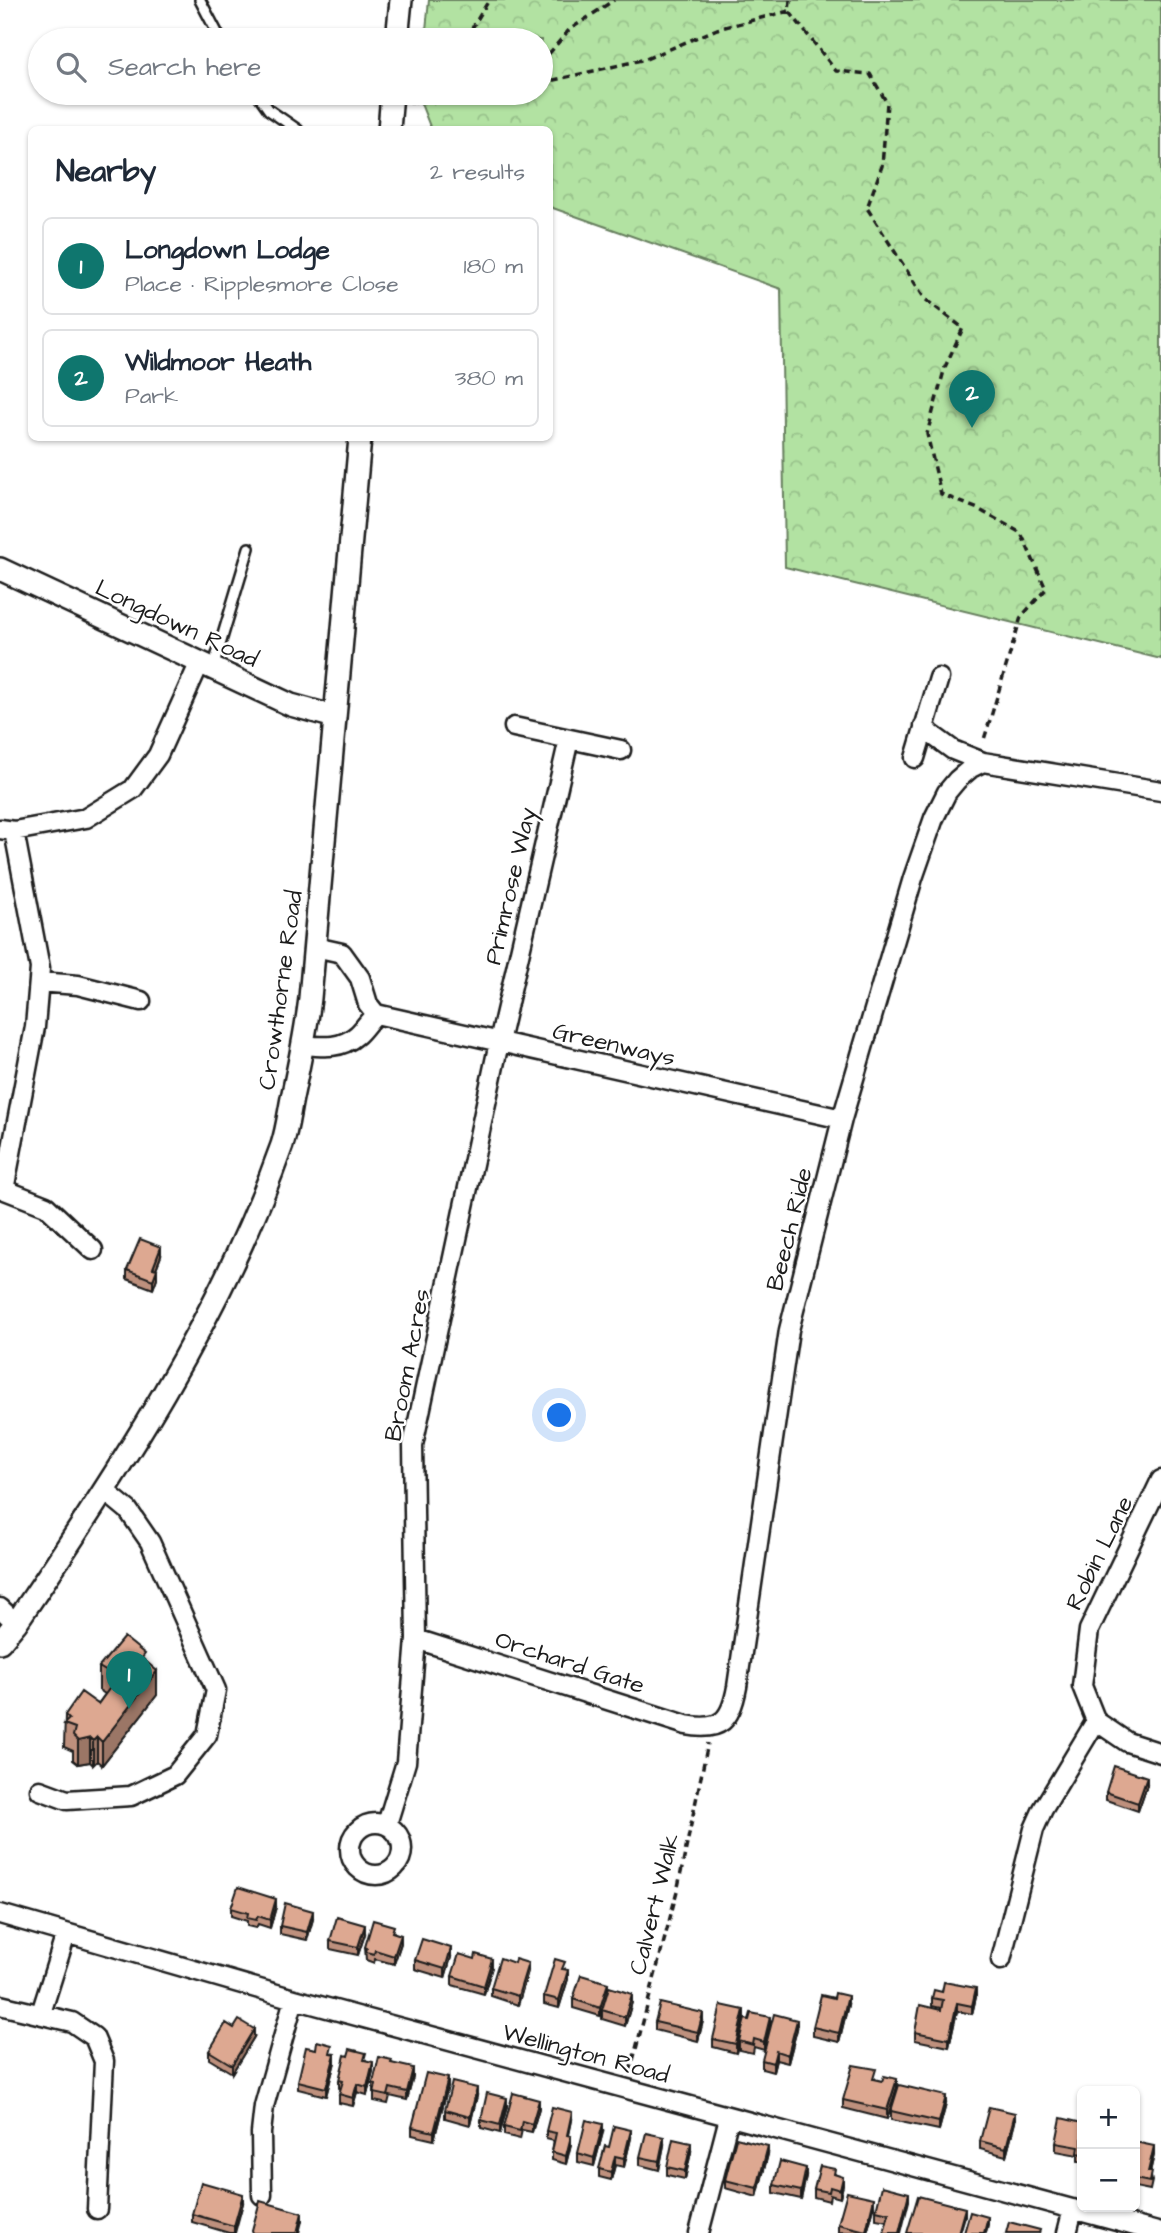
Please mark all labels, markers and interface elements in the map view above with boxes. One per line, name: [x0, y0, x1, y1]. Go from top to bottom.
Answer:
search box: [28, 28, 553, 105]
icon: search: [52, 48, 90, 86]
text: Search here: [108, 49, 261, 85]
text: Nearby: [56, 151, 156, 193]
text: 2 results: [430, 156, 525, 188]
text: Longdown Lodge: [125, 232, 330, 268]
text: 1: [80, 250, 82, 282]
text: 180 m: [464, 250, 523, 282]
text: Place · Ripplesmore Close: [125, 268, 399, 300]
text: Wildmoor Heath: [125, 344, 311, 380]
text: 2: [74, 362, 88, 394]
text: 380 m: [455, 362, 523, 394]
pin: 2: [949, 370, 995, 428]
text: Park: [125, 380, 178, 412]
street label: Longdown Road: [89, 571, 264, 678]
street label: Primrose Way: [476, 804, 547, 968]
street label: Crowthorne Road: [250, 888, 312, 1092]
street label: Greenways: [549, 1014, 678, 1077]
street label: Beech Ride: [758, 1164, 822, 1294]
street label: Broom Acres: [377, 1286, 439, 1444]
your location: [542, 1398, 576, 1432]
street label: Robin Lane: [1058, 1491, 1142, 1616]
street label: Orchard Gate: [491, 1623, 649, 1703]
pin: 1: [106, 1651, 152, 1709]
street label: Calvert Walk: [621, 1830, 689, 1978]
street label: Wellington Road: [498, 2015, 673, 2093]
map controls: [1077, 2086, 1140, 2212]
button: +: [1077, 2086, 1140, 2149]
button: −: [1077, 2149, 1140, 2212]

